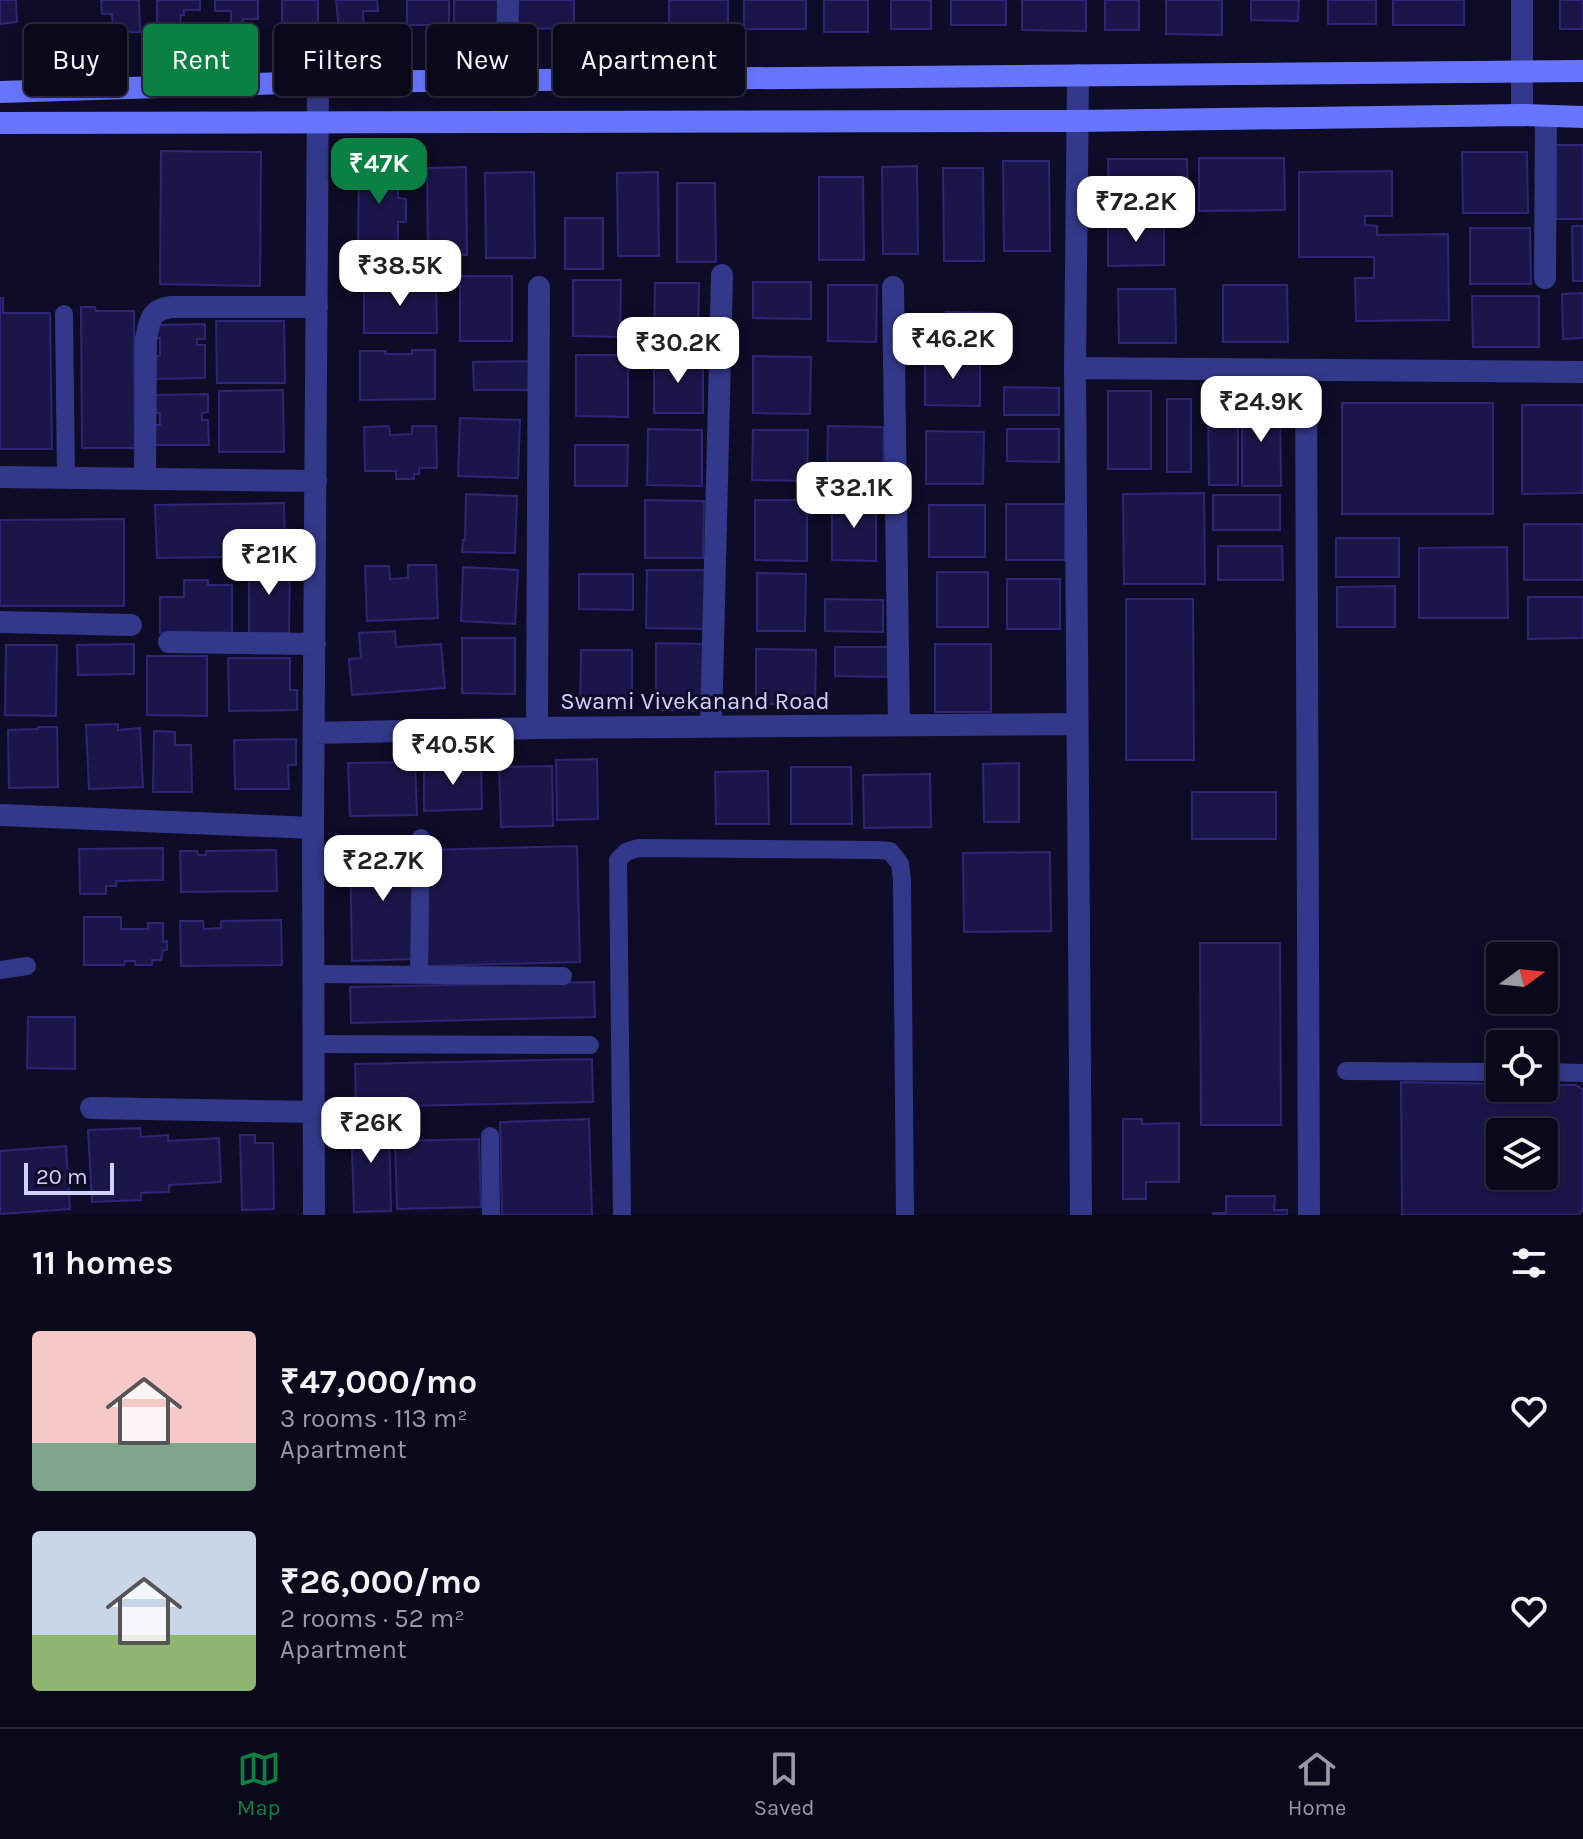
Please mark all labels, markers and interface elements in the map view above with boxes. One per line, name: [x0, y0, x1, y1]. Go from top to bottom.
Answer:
chip: Buy: [24, 24, 127, 96]
chip: Rent: [143, 24, 258, 96]
chip: Filters: [274, 24, 411, 96]
chip: New: [427, 24, 537, 96]
chip: Apartment: [553, 24, 745, 96]
pin: ₹47K: [332, 138, 426, 206]
text: ₹47K: [349, 148, 409, 179]
pin: ₹72.2K: [1071, 176, 1201, 244]
text: ₹72.2K: [1095, 186, 1177, 217]
pin: ₹38.5K: [335, 240, 465, 308]
text: ₹38.5K: [357, 250, 443, 281]
pin: ₹46.2K: [888, 313, 1018, 381]
pin: ₹30.2K: [613, 317, 743, 385]
text: ₹46.2K: [911, 323, 995, 354]
text: ₹30.2K: [635, 327, 721, 358]
pin: ₹24.9K: [1196, 376, 1326, 444]
text: ₹24.9K: [1219, 386, 1303, 417]
pin: ₹32.1K: [789, 462, 919, 530]
text: ₹32.1K: [815, 472, 893, 503]
pin: ₹21K: [222, 529, 316, 597]
text: ₹21K: [241, 539, 297, 570]
street label: Swami Vivekanand Road: [560, 687, 830, 715]
pin: ₹40.5K: [388, 719, 518, 787]
text: ₹40.5K: [411, 729, 495, 760]
pin: ₹22.7K: [318, 835, 448, 903]
text: ₹22.7K: [342, 845, 424, 876]
north arrow: [1486, 942, 1558, 1014]
map controls: [1486, 942, 1558, 1190]
button: locate: [1486, 1030, 1558, 1102]
pin: ₹26K: [324, 1097, 418, 1165]
text: ₹26K: [339, 1107, 403, 1138]
button: layers: [1486, 1118, 1558, 1190]
scale bar: [24, 1159, 114, 1195]
text: 20 m: [36, 1164, 88, 1190]
icon: filters: [1507, 1241, 1551, 1285]
text: 11 homes: [32, 1243, 174, 1283]
text: ₹47,000/mo: [280, 1362, 477, 1402]
icon: home: [96, 1363, 192, 1459]
icon: heart: [1507, 1389, 1551, 1433]
text: 3 rooms · 113 m²: [280, 1403, 468, 1434]
text: Apartment: [280, 1434, 407, 1465]
text: ₹26,000/mo: [280, 1562, 481, 1602]
icon: home: [96, 1563, 192, 1659]
icon: heart: [1507, 1589, 1551, 1633]
text: 2 rooms · 52 m²: [280, 1603, 465, 1634]
text: Apartment: [280, 1634, 407, 1665]
tab: Map: [237, 1747, 281, 1821]
tab: Saved: [754, 1747, 815, 1821]
tab: Home: [1288, 1747, 1346, 1821]

